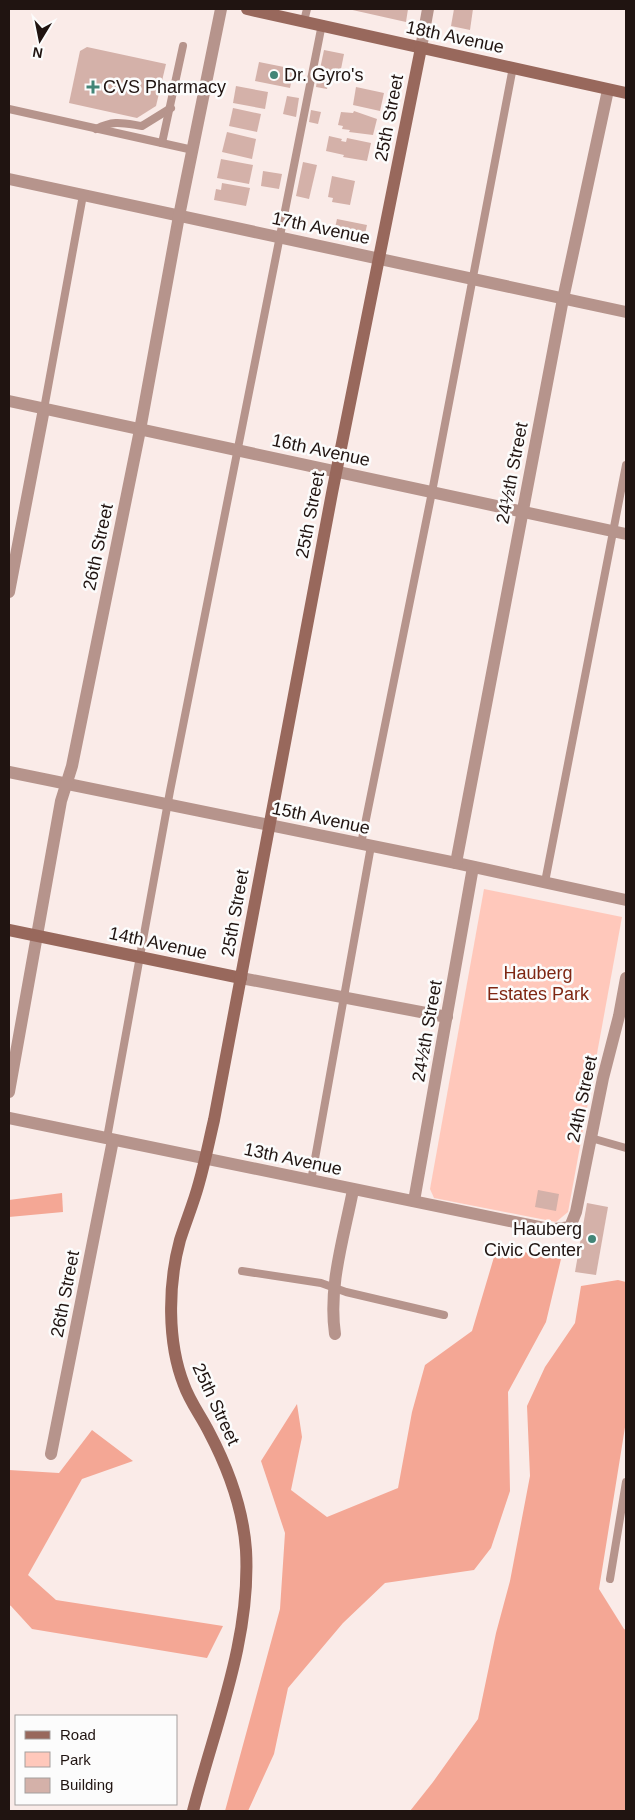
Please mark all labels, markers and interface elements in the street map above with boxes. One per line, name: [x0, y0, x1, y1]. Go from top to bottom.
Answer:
north arrow: [15, 15, 65, 65]
street label: 18th Avenue: [404, 17, 506, 57]
text: N: [31, 44, 44, 62]
place label: Dr. Gyro's: [284, 65, 363, 85]
marker: Dr. Gyro's: [268, 69, 280, 81]
street label: 25th Street: [371, 73, 407, 163]
place label: CVS Pharmacy: [103, 77, 226, 97]
marker: CVS Pharmacy: [87, 81, 99, 93]
street label: 17th Avenue: [270, 208, 372, 248]
street label: 24½th Street: [492, 420, 532, 526]
street label: 16th Avenue: [270, 430, 372, 470]
street label: 25th Street: [292, 470, 328, 560]
street label: 26th Street: [79, 502, 117, 592]
street label: 15th Avenue: [270, 798, 372, 838]
street label: 25th Street: [218, 868, 252, 958]
street label: 14th Avenue: [107, 923, 209, 963]
park label: Hauberg Estates Park: [487, 963, 590, 1004]
street label: 24½th Street: [408, 979, 446, 1083]
street label: 24th Street: [563, 1054, 601, 1144]
street label: 13th Avenue: [242, 1139, 344, 1179]
place label: Hauberg Civic Center: [484, 1219, 582, 1260]
marker: Hauberg Civic Center: [586, 1233, 598, 1245]
street label: 26th Street: [47, 1249, 83, 1339]
street label: 25th Street: [188, 1360, 244, 1448]
legend: [15, 1715, 178, 1805]
text: Road: [60, 1726, 96, 1743]
text: Park: [60, 1751, 91, 1768]
text: Building: [60, 1776, 113, 1793]

